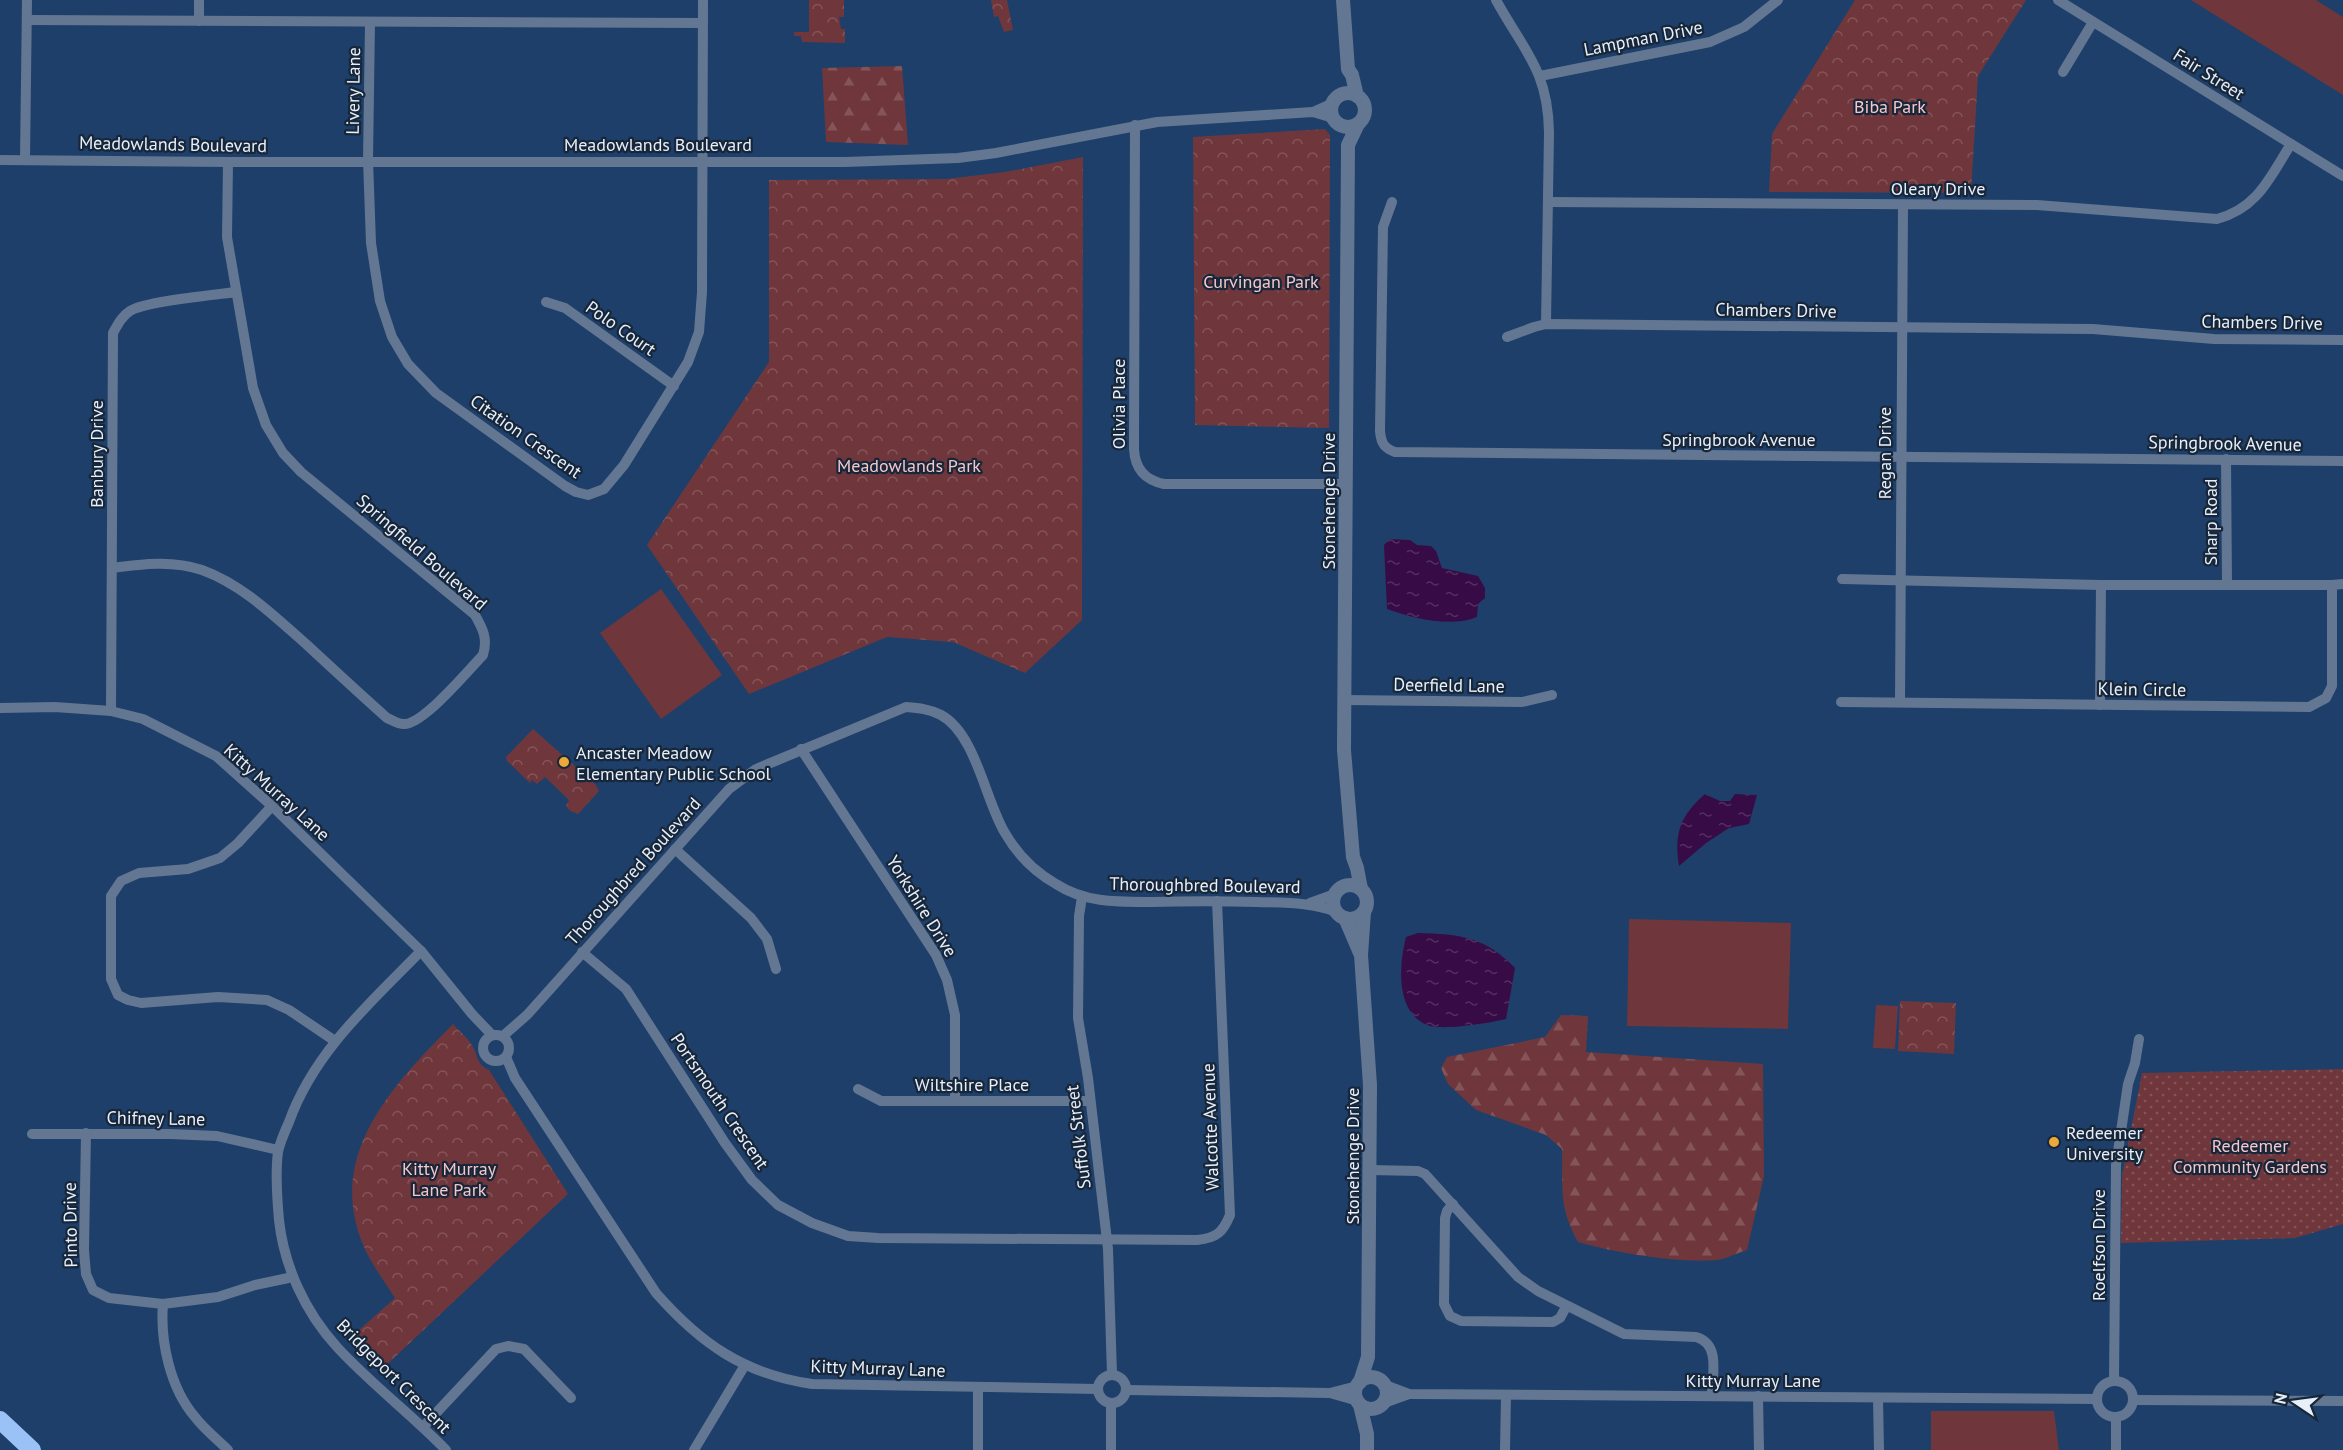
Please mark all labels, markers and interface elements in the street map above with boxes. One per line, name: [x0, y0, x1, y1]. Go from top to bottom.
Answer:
street label: Lampman Drive: [1582, 15, 1704, 61]
street label: Fair Street: [2169, 43, 2249, 105]
street label: Livery Lane: [341, 47, 365, 135]
park label: Biba Park: [1854, 95, 1926, 118]
street label: Meadowlands Boulevard: [79, 131, 267, 157]
street label: Meadowlands Boulevard: [564, 133, 752, 156]
street label: Oleary Drive: [1891, 177, 1985, 200]
park label: Curvingan Park: [1203, 270, 1319, 293]
street label: Polo Court: [581, 295, 661, 361]
street label: Chambers Drive: [1715, 297, 1837, 323]
street label: Chambers Drive: [2201, 309, 2323, 335]
street label: Olivia Place: [1107, 359, 1130, 449]
street label: Citation Crescent: [466, 389, 586, 483]
street label: Banbury Drive: [85, 400, 108, 508]
street label: Regan Drive: [1873, 407, 1896, 499]
street label: Springbrook Avenue: [1662, 428, 1816, 451]
street label: Springbrook Avenue: [2148, 430, 2302, 456]
street label: Stonehenge Drive: [1317, 433, 1340, 569]
park label: Meadowlands Park: [837, 454, 981, 477]
street label: Sharp Road: [2199, 478, 2222, 566]
street label: Springfield Boulevard: [352, 489, 492, 615]
street label: Deerfield Lane: [1393, 673, 1505, 697]
street label: Klein Circle: [2098, 677, 2186, 701]
street label: Kitty Murray Lane: [219, 738, 335, 846]
place label: Ancaster Meadow Elementary Public School: [576, 741, 772, 785]
marker: Ancaster Meadow Elementary Public School: [557, 755, 571, 769]
street label: Thoroughbred Boulevard: [560, 792, 706, 950]
street label: Yorkshire Drive: [882, 851, 962, 961]
street label: Thoroughbred Boulevard: [1109, 872, 1301, 898]
street label: Portsmouth Crescent: [666, 1028, 774, 1174]
street label: Walcotte Avenue: [1196, 1063, 1224, 1191]
street label: Wiltshire Place: [915, 1073, 1029, 1096]
street label: Suffolk Street: [1060, 1084, 1096, 1190]
street label: Stonehenge Drive: [1341, 1088, 1364, 1224]
street label: Chifney Lane: [106, 1106, 206, 1130]
place label: Redeemer University: [2066, 1121, 2144, 1165]
park label: Redeemer Community Gardens: [2173, 1134, 2327, 1178]
marker: Redeemer University: [2047, 1135, 2061, 1149]
park label: Kitty Murray Lane Park: [402, 1157, 497, 1201]
street label: Pinto Drive: [58, 1182, 82, 1268]
street label: Roelfson Drive: [2087, 1189, 2110, 1301]
street label: Bridgeport Crescent: [332, 1314, 456, 1438]
street label: Kitty Murray Lane: [810, 1354, 946, 1382]
street label: Kitty Murray Lane: [1685, 1369, 1821, 1392]
north arrow: [2265, 1372, 2325, 1432]
text: N: [2269, 1391, 2291, 1406]

